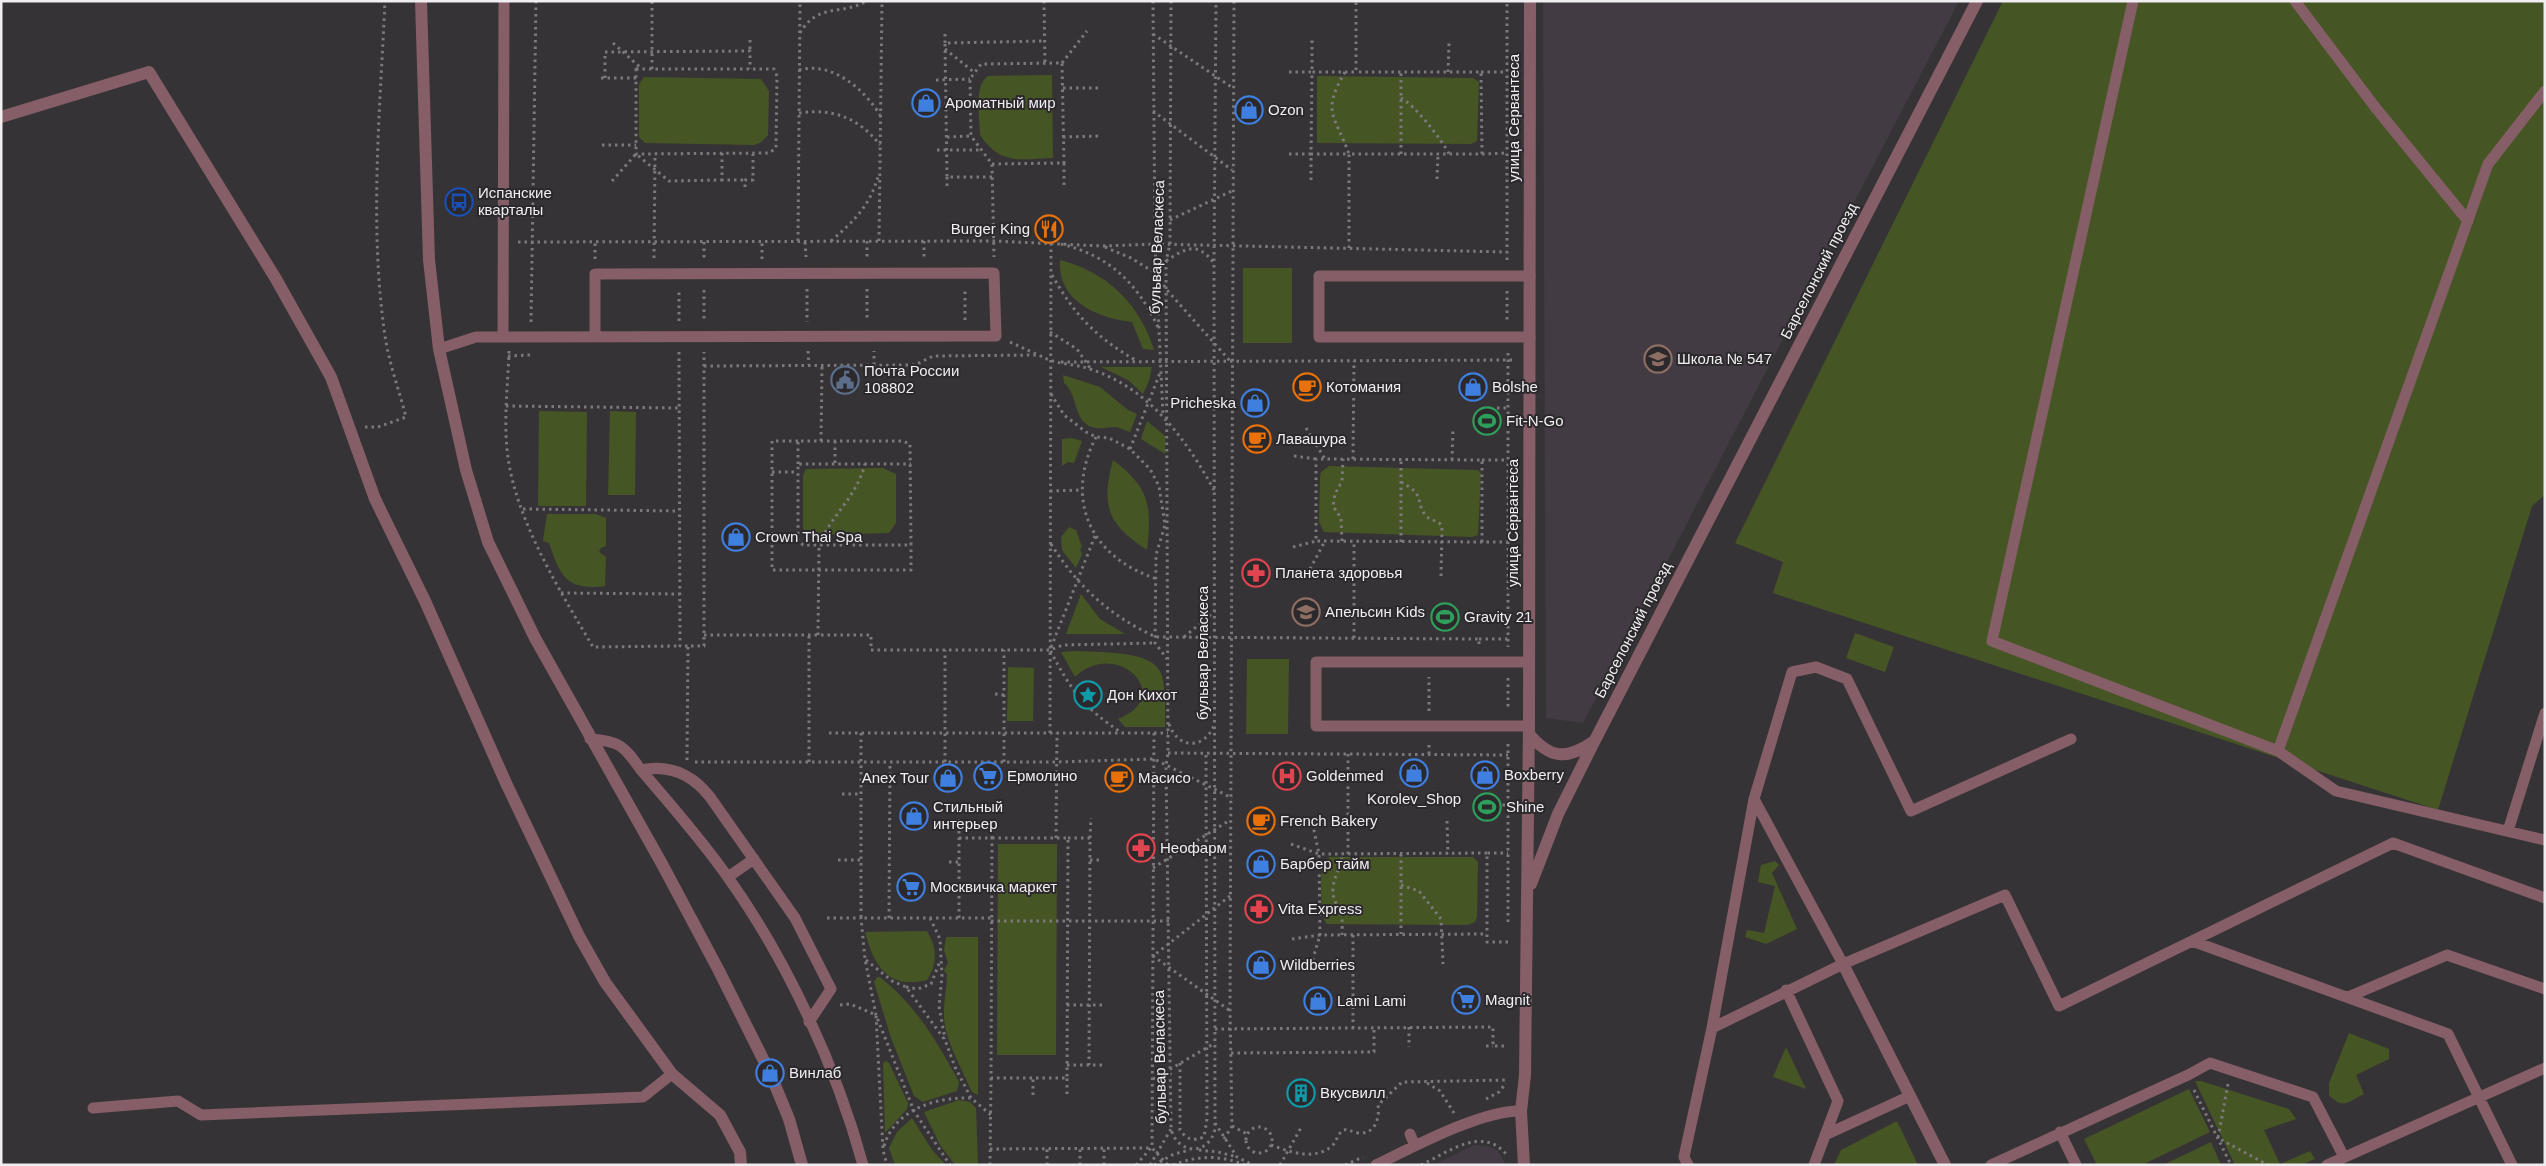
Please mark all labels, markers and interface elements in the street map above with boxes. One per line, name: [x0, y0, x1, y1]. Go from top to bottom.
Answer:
street label: улица Сервантеса: [1505, 53, 1522, 182]
shop icon: Ароматный мир: [911, 88, 941, 118]
place label: Ароматный мир: [945, 94, 1056, 111]
shop icon: Ozon: [1234, 95, 1264, 125]
place label: Ozon: [1268, 101, 1304, 118]
street label: бульвар Веласкеса: [1146, 179, 1167, 314]
place label: Испанские кварталы: [478, 184, 552, 218]
bus stop icon: Испанские кварталы: [444, 187, 474, 217]
street label: Барселонский проезд: [1777, 200, 1860, 342]
restaurant icon: Burger King: [1034, 214, 1064, 244]
place label: Burger King: [951, 220, 1030, 237]
school or university icon: Школа № 547: [1643, 344, 1673, 374]
place label: Школа № 547: [1677, 350, 1772, 367]
place label: Почта России 108802: [864, 362, 959, 396]
public building icon: Почта России 108802: [830, 365, 860, 395]
cafe icon: Котомания: [1292, 372, 1322, 402]
shop icon: Bolshe: [1458, 372, 1488, 402]
place label: Котомания: [1326, 378, 1401, 395]
place label: Bolshe: [1492, 378, 1538, 395]
shop icon: Pricheska: [1240, 388, 1270, 418]
place label: Pricheska: [1170, 394, 1237, 411]
sports icon: Fit-N-Go: [1472, 406, 1502, 436]
place label: Fit-N-Go: [1506, 412, 1564, 429]
cafe icon: Лавашура: [1242, 424, 1272, 454]
place label: Лавашура: [1276, 430, 1347, 447]
street label: улица Сервантеса: [1504, 458, 1521, 587]
shop icon: Crown Thai Spa: [721, 522, 751, 552]
place label: Crown Thai Spa: [755, 528, 863, 545]
pharmacy icon: Планета здоровья: [1241, 558, 1271, 588]
street label: Барселонский проезд: [1591, 559, 1674, 701]
place label: Планета здоровья: [1275, 564, 1402, 581]
street label: бульвар Веласкеса: [1194, 585, 1211, 720]
school or university icon: Апельсин Kids: [1291, 597, 1321, 627]
sports icon: Gravity 21: [1430, 602, 1460, 632]
place label: Апельсин Kids: [1325, 603, 1425, 620]
place label: Gravity 21: [1464, 608, 1532, 625]
place icon: Дон Кихот: [1073, 680, 1103, 710]
place label: Дон Кихот: [1107, 686, 1178, 703]
shop icon: Korolev_Shop: [1399, 758, 1429, 788]
shop icon: Boxberry: [1470, 760, 1500, 790]
supermarket icon: Ермолино: [973, 761, 1003, 791]
hospital icon: Goldenmed: [1272, 761, 1302, 791]
shop icon: Anex Tour: [933, 763, 963, 793]
cafe icon: Масисо: [1104, 763, 1134, 793]
place label: Boxberry: [1504, 766, 1565, 783]
place label: Ермолино: [1007, 767, 1077, 784]
place label: Goldenmed: [1306, 767, 1384, 784]
place label: Anex Tour: [862, 769, 929, 786]
place label: Масисо: [1138, 769, 1191, 786]
place label: Korolev_Shop: [1367, 790, 1461, 807]
sports icon: Shine: [1472, 792, 1502, 822]
place label: Стильный интерьер: [933, 798, 1003, 832]
place label: Shine: [1506, 798, 1544, 815]
shop icon: Стильный интерьер: [899, 801, 929, 831]
cafe icon: French Bakery: [1246, 806, 1276, 836]
place label: French Bakery: [1280, 812, 1378, 829]
pharmacy icon: Неофарм: [1126, 833, 1156, 863]
place label: Неофарм: [1160, 839, 1227, 856]
shop icon: Барбер тайм: [1246, 849, 1276, 879]
place label: Барбер тайм: [1280, 855, 1370, 872]
supermarket icon: Москвичка маркет: [896, 872, 926, 902]
place label: Москвичка маркет: [930, 878, 1057, 895]
pharmacy icon: Vita Express: [1244, 894, 1274, 924]
place label: Vita Express: [1278, 900, 1362, 917]
shop icon: Wildberries: [1246, 950, 1276, 980]
place label: Wildberries: [1280, 956, 1355, 973]
supermarket icon: Magnit: [1451, 985, 1481, 1015]
shop icon: Lami Lami: [1303, 986, 1333, 1016]
street label: бульвар Веласкеса: [1150, 989, 1169, 1124]
place label: Magnit: [1485, 991, 1531, 1008]
place label: Lami Lami: [1337, 992, 1406, 1009]
shop icon: Винлаб: [755, 1058, 785, 1088]
place label: Винлаб: [789, 1064, 841, 1081]
building icon: Вкусвилл: [1286, 1078, 1316, 1108]
place label: Вкусвилл: [1320, 1084, 1385, 1101]

